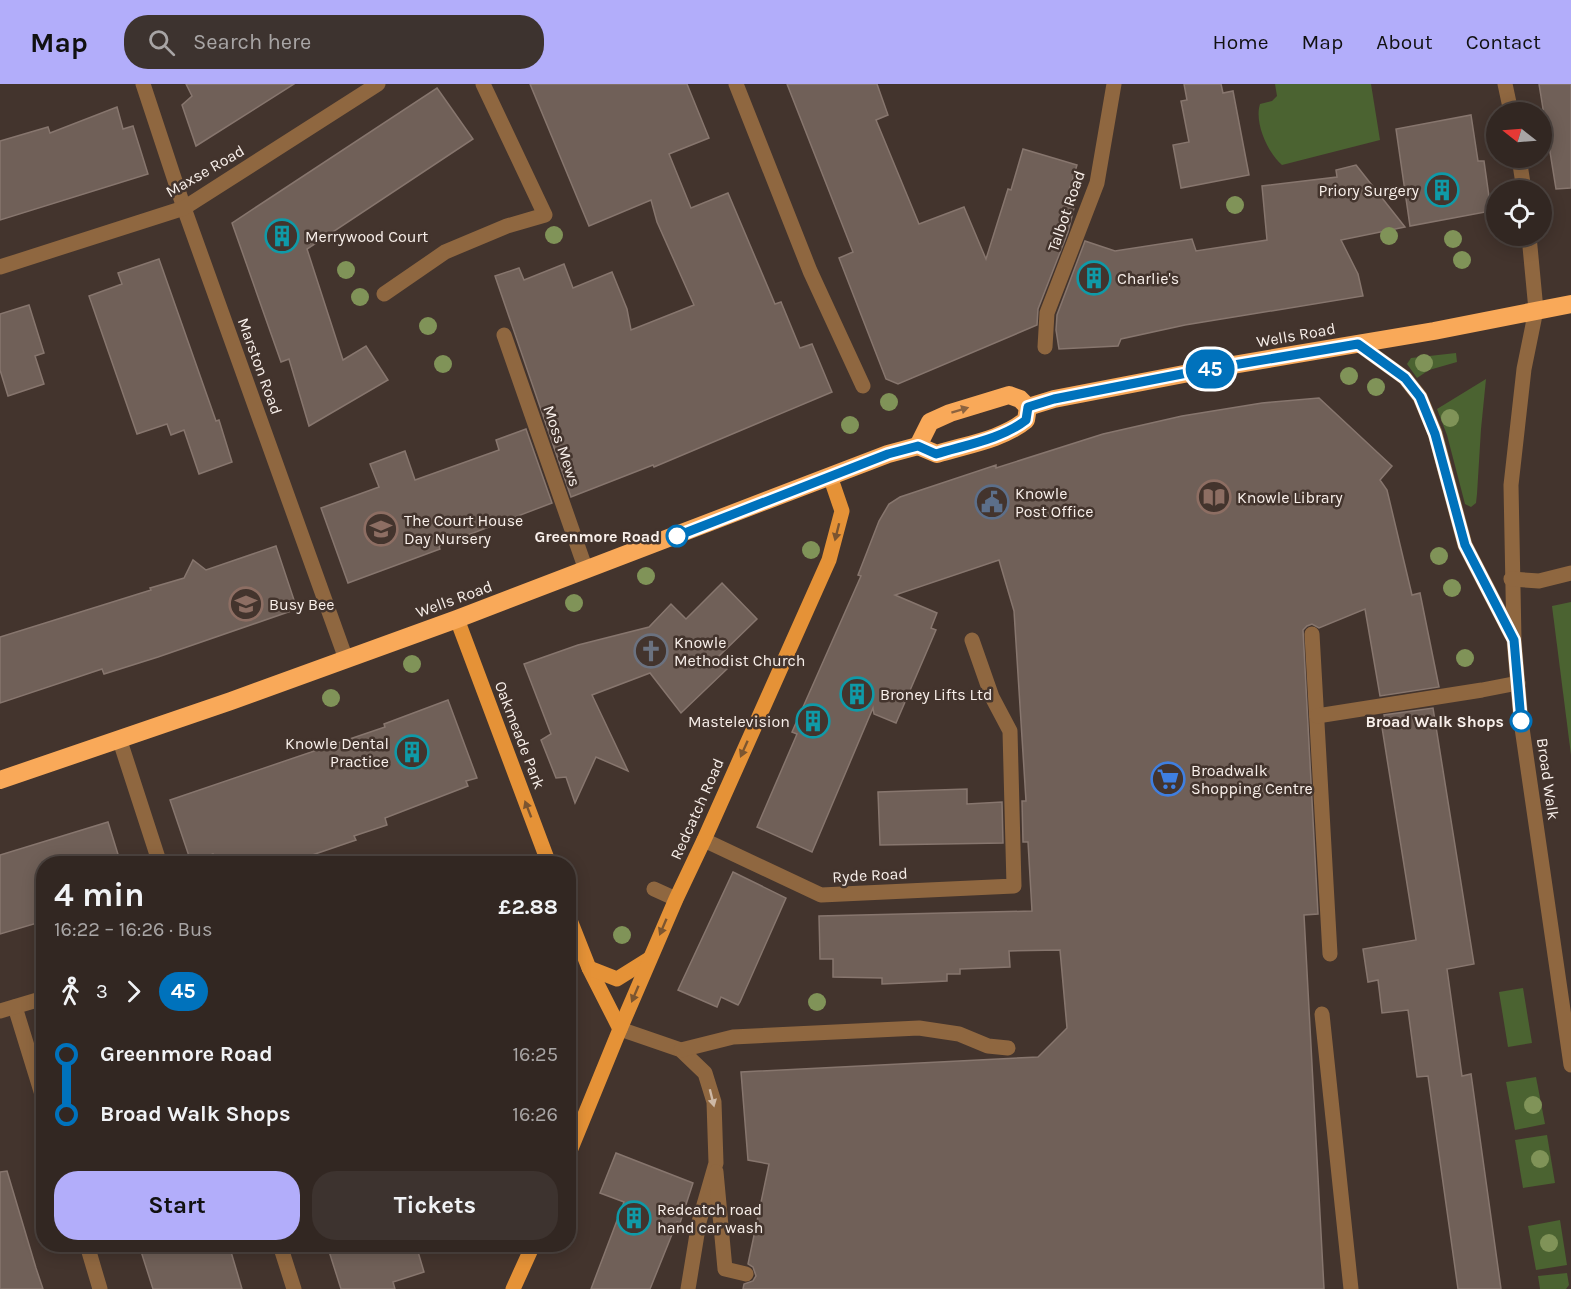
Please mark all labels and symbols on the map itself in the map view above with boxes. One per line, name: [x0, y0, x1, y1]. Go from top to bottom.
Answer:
north arrow: [1486, 102, 1552, 168]
street label: Maxse Road: [162, 141, 248, 201]
street label: Talbot Road: [1043, 168, 1089, 254]
building icon: Priory Surgery: [1424, 172, 1460, 208]
place label: Priory Surgery: [1318, 181, 1420, 200]
building icon: Merrywood Court: [264, 218, 300, 254]
place label: Merrywood Court: [305, 227, 428, 246]
building icon: Charlie's: [1076, 260, 1112, 296]
place label: Charlie's: [1117, 269, 1179, 288]
street label: Marston Road: [234, 315, 286, 417]
street label: Wells Road: [1255, 319, 1337, 351]
line badge: 45: [1183, 350, 1237, 388]
street label: Moss Mews: [539, 403, 585, 489]
one-way arrow: [951, 405, 969, 414]
library icon: Knowle Library: [1196, 479, 1232, 515]
public building icon: Knowle Post Office: [974, 484, 1010, 520]
place label: Knowle Post Office: [1015, 484, 1093, 521]
place label: Knowle Library: [1237, 488, 1343, 507]
school or university icon: The Court House Day Nursery: [363, 511, 399, 547]
place label: The Court House Day Nursery: [404, 511, 523, 548]
one-way arrow: [831, 523, 841, 541]
marker: Greenmore Road: [666, 525, 688, 547]
place label: Greenmore Road: [534, 527, 660, 546]
street label: Wells Road: [413, 576, 495, 622]
school or university icon: Busy Bee: [228, 586, 264, 622]
place label: Busy Bee: [269, 595, 334, 614]
church icon: Knowle Methodist Church: [633, 633, 669, 669]
place label: Knowle Methodist Church: [674, 633, 806, 670]
building icon: Broney Lifts Ltd: [839, 676, 875, 712]
street label: Oakmeade Park: [491, 678, 549, 792]
place label: Broney Lifts Ltd: [880, 685, 993, 704]
building icon: Mastelevision: [795, 703, 831, 739]
marker: Broad Walk Shops: [1510, 710, 1532, 732]
place label: Mastelevision: [688, 712, 790, 731]
place label: Broad Walk Shops: [1365, 712, 1504, 731]
place label: Knowle Dental Practice: [285, 734, 389, 771]
building icon: Knowle Dental Practice: [394, 734, 430, 770]
street label: Broad Walk: [1533, 737, 1563, 821]
one-way arrow: [739, 741, 748, 758]
street label: Redcatch Road: [666, 755, 728, 863]
supermarket icon: Broadwalk Shopping Centre: [1150, 761, 1186, 797]
place label: Broadwalk Shopping Centre: [1191, 761, 1313, 798]
one-way arrow: [523, 800, 532, 818]
street label: Ryde Road: [832, 864, 908, 886]
one-way arrow: [658, 918, 667, 936]
one-way arrow: [630, 985, 639, 1002]
one-way arrow: [707, 1089, 717, 1107]
building icon: Redcatch road hand car wash: [616, 1200, 652, 1236]
place label: Redcatch road hand car wash: [657, 1200, 764, 1237]

